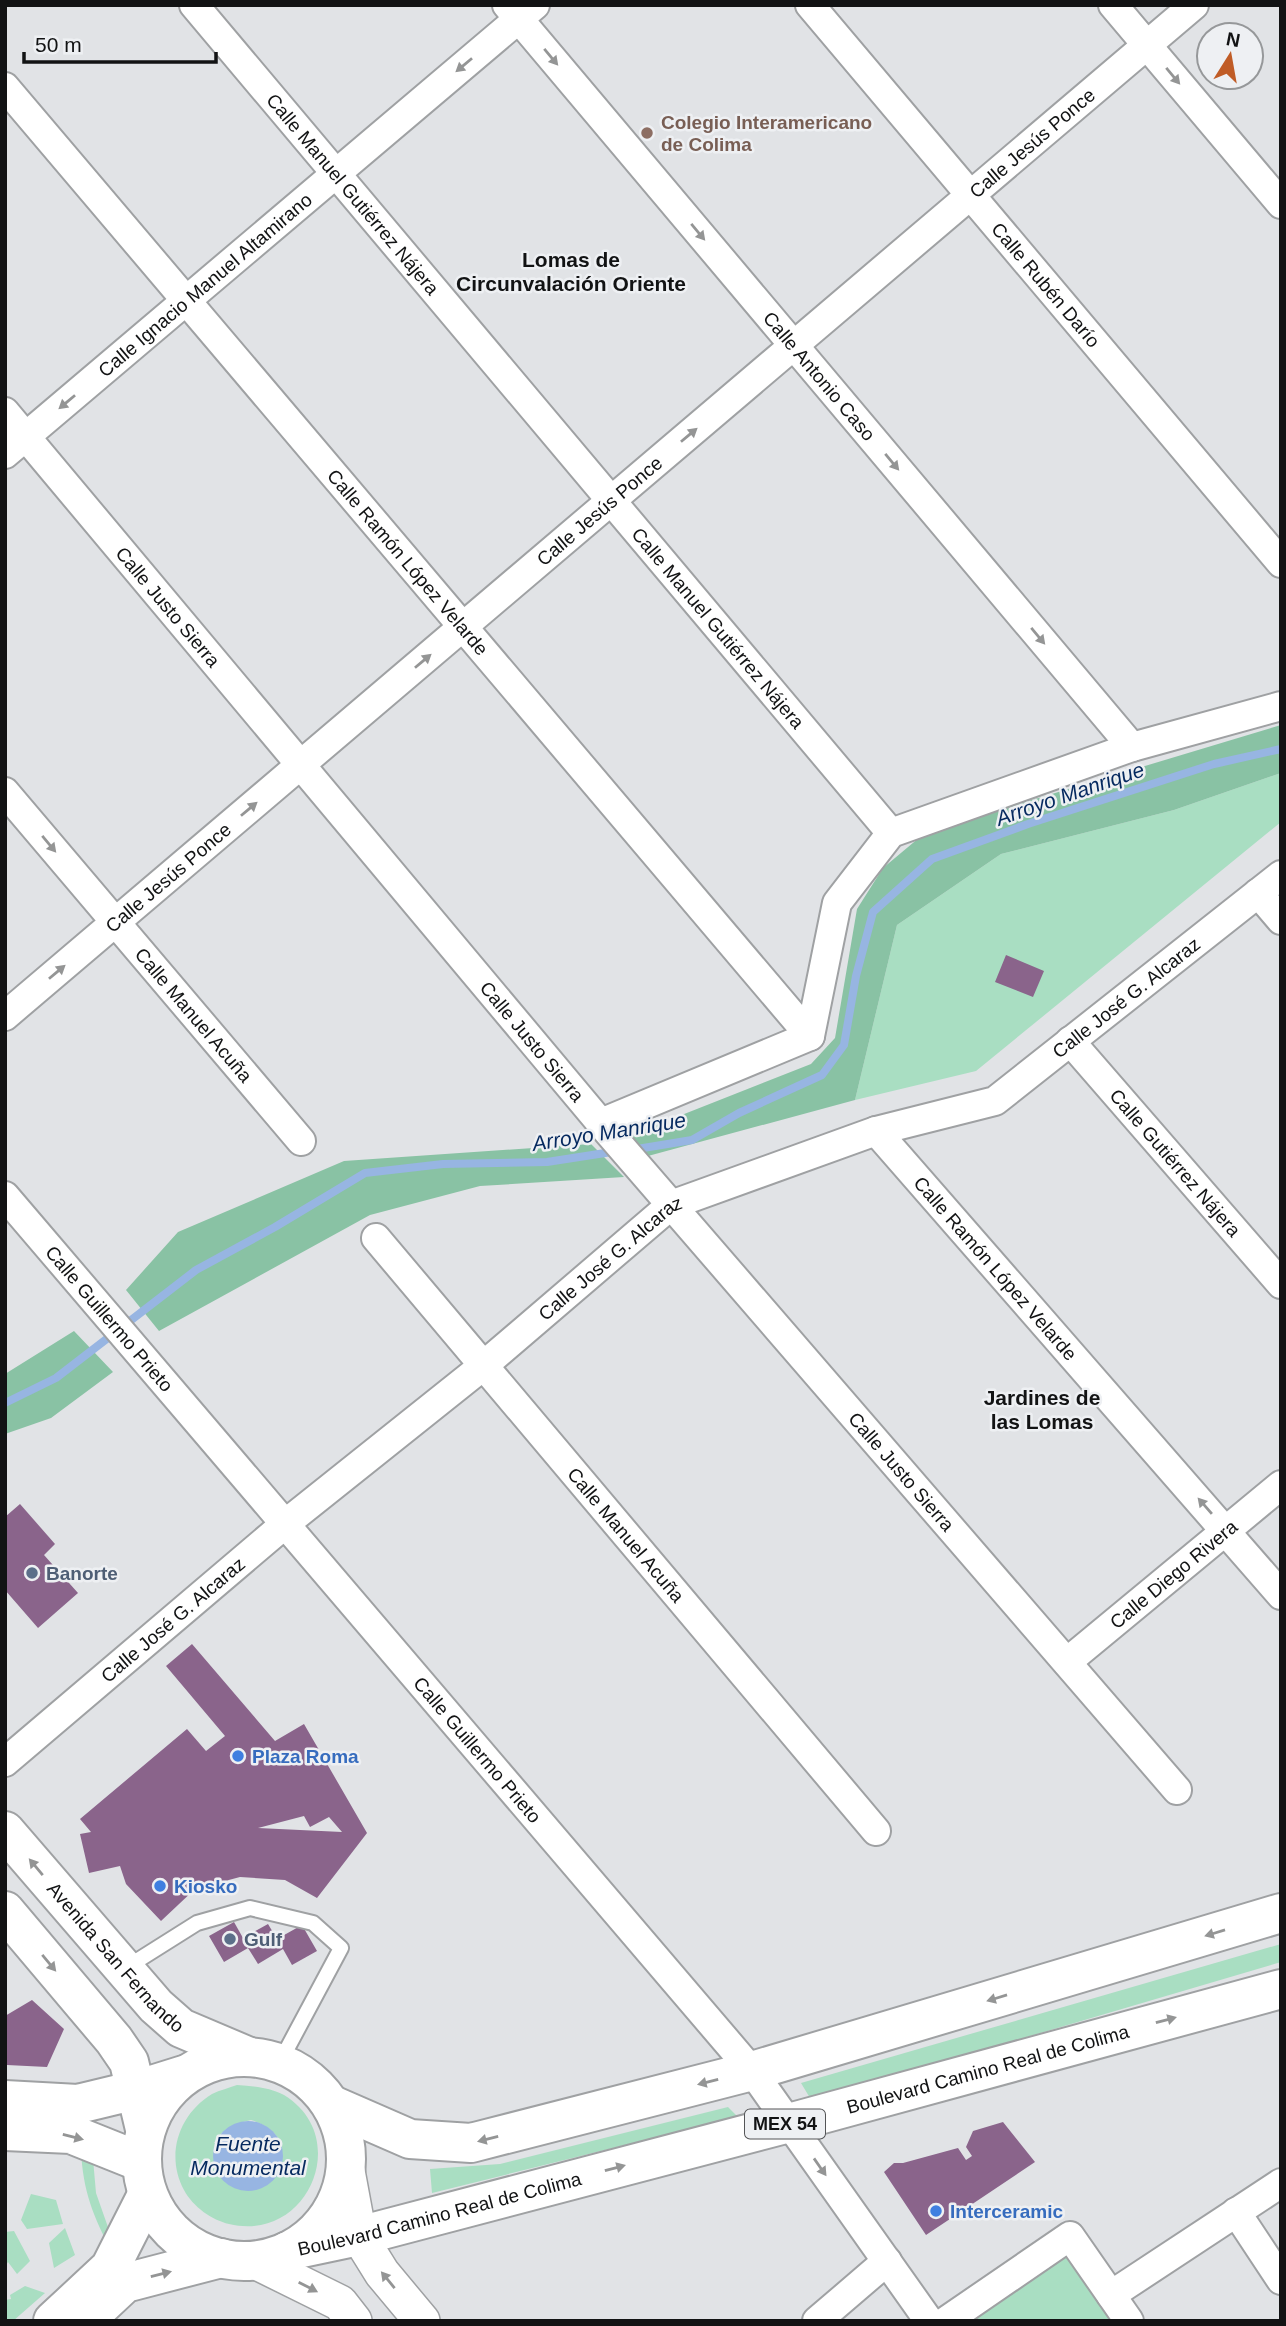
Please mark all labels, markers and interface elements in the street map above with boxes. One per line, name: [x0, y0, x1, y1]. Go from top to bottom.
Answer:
scale bar: [24, 21, 217, 65]
north arrow: [1195, 21, 1265, 91]
text: N: [1224, 28, 1242, 51]
text: 50 m: [35, 33, 82, 56]
one-way arrow: [544, 48, 559, 66]
one-way arrow: [456, 57, 473, 72]
one-way arrow: [1165, 68, 1180, 85]
street label: Calle Jesús Ponce: [965, 84, 1099, 202]
street label: Calle Manuel Gutiérrez Nájera: [262, 90, 443, 299]
place label: Colegio Interamericano de Colima: [661, 112, 872, 155]
marker: Colegio Interamericano de Colima: [639, 125, 655, 141]
street label: Calle Ignacio Manuel Altamirano: [94, 189, 316, 381]
street label: Calle Rubén Darío: [987, 218, 1104, 352]
one-way arrow: [690, 223, 705, 240]
district label: Lomas de Circunvalación Oriente: [456, 248, 686, 295]
street label: Calle Antonio Caso: [759, 308, 879, 445]
one-way arrow: [58, 394, 75, 409]
one-way arrow: [680, 427, 698, 442]
street label: Calle Jesús Ponce: [533, 452, 666, 570]
one-way arrow: [884, 453, 899, 470]
street label: Calle Ramón López Velarde: [323, 465, 492, 660]
street label: Calle Manuel Gutiérrez Nájera: [627, 523, 808, 733]
street label: Calle Justo Sierra: [111, 543, 224, 672]
one-way arrow: [1030, 627, 1046, 645]
one-way arrow: [414, 654, 431, 669]
water label: Arroyo Manrique: [991, 757, 1147, 830]
one-way arrow: [241, 802, 258, 817]
street label: Calle Jesús Ponce: [102, 819, 235, 937]
one-way arrow: [41, 836, 56, 853]
street label: Calle José G. Alcaraz: [1049, 933, 1204, 1062]
street label: Calle Manuel Acuña: [131, 944, 256, 1087]
one-way arrow: [49, 965, 66, 980]
street label: Calle Justo Sierra: [476, 977, 588, 1106]
street label: Calle Gutiérrez Nájera: [1106, 1085, 1245, 1241]
water label: Arroyo Manrique: [528, 1108, 687, 1155]
street label: Calle Ramón López Velarde: [910, 1172, 1081, 1365]
street label: Calle José G. Alcaraz: [534, 1192, 685, 1325]
street label: Calle Guillermo Prieto: [41, 1242, 177, 1396]
district label: Jardines de las Lomas: [984, 1386, 1100, 1433]
street label: Calle Justo Sierra: [844, 1408, 959, 1536]
street label: Calle Manuel Acuña: [563, 1464, 689, 1607]
one-way arrow: [1197, 1497, 1213, 1515]
street label: Calle Diego Rivera: [1106, 1516, 1242, 1633]
street label: Calle José G. Alcaraz: [97, 1553, 249, 1687]
place label: Banorte: [46, 1563, 118, 1584]
marker: Banorte: [24, 1565, 40, 1581]
street label: Calle Guillermo Prieto: [409, 1673, 545, 1827]
place label: Plaza Roma: [252, 1746, 359, 1767]
marker: Plaza Roma: [230, 1748, 246, 1764]
one-way arrow: [28, 1858, 43, 1876]
place label: Kiosko: [174, 1876, 237, 1897]
street label: Avenida San Fernando: [43, 1878, 188, 2037]
marker: Kiosko: [152, 1878, 168, 1894]
one-way arrow: [1205, 1928, 1226, 1938]
place label: Gulf: [244, 1929, 283, 1950]
marker: Gulf: [222, 1931, 238, 1947]
one-way arrow: [41, 1954, 56, 1971]
one-way arrow: [987, 1993, 1008, 2003]
one-way arrow: [1156, 2015, 1177, 2025]
street label: Boulevard Camino Real de Colima: [844, 2021, 1132, 2118]
one-way arrow: [697, 2077, 719, 2088]
road number: MEX 54: [745, 2110, 825, 2138]
one-way arrow: [62, 2132, 84, 2143]
water label: Fuente Monumental: [190, 2132, 307, 2179]
one-way arrow: [477, 2134, 499, 2145]
one-way arrow: [813, 2158, 827, 2176]
one-way arrow: [605, 2162, 627, 2173]
street label: Boulevard Camino Real de Colima: [296, 2168, 584, 2260]
place label: Interceramic: [950, 2201, 1063, 2222]
marker: Interceramic: [928, 2203, 944, 2219]
one-way arrow: [150, 2268, 172, 2279]
one-way arrow: [381, 2271, 396, 2288]
one-way arrow: [298, 2282, 318, 2293]

